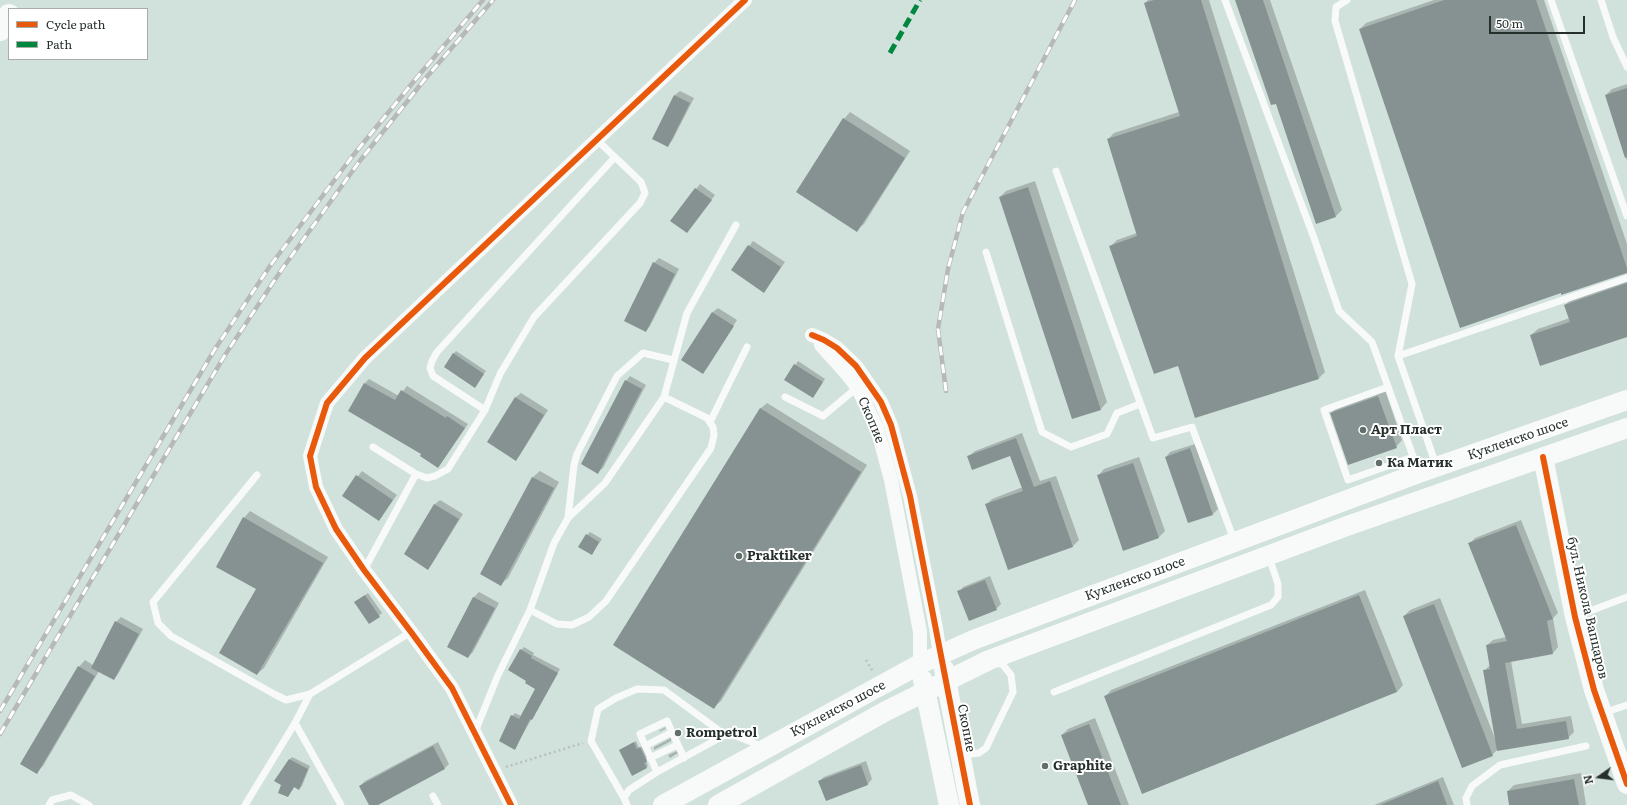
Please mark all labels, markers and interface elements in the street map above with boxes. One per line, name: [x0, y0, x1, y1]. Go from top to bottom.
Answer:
legend: [8, 8, 148, 60]
scale bar: [1491, 8, 1587, 34]
text: 50 m: [1496, 14, 1523, 32]
text: Cycle path: [46, 15, 106, 33]
text: Path: [46, 35, 72, 53]
street label: Скопие: [854, 395, 888, 445]
street label: Кукленско шосе: [1466, 414, 1570, 464]
place label: Арт Пласт: [1371, 422, 1442, 438]
marker: Арт Пласт: [1358, 425, 1368, 435]
place label: Ка Матик: [1387, 455, 1453, 471]
marker: Ка Матик: [1374, 458, 1384, 468]
street label: бул. Никола Вапцаров: [1563, 535, 1611, 681]
place label: Praktiker: [747, 548, 812, 564]
marker: Praktiker: [734, 551, 744, 561]
street label: Кукленско шосе: [1083, 554, 1187, 604]
street label: Кукленско шосе: [788, 677, 888, 741]
street label: Скопие: [954, 703, 978, 753]
place label: Rompetrol: [686, 725, 757, 741]
marker: Rompetrol: [673, 728, 683, 738]
north arrow: [1579, 757, 1619, 797]
place label: Graphite: [1053, 758, 1112, 774]
marker: Graphite: [1040, 761, 1050, 771]
text: N: [1578, 773, 1596, 786]

